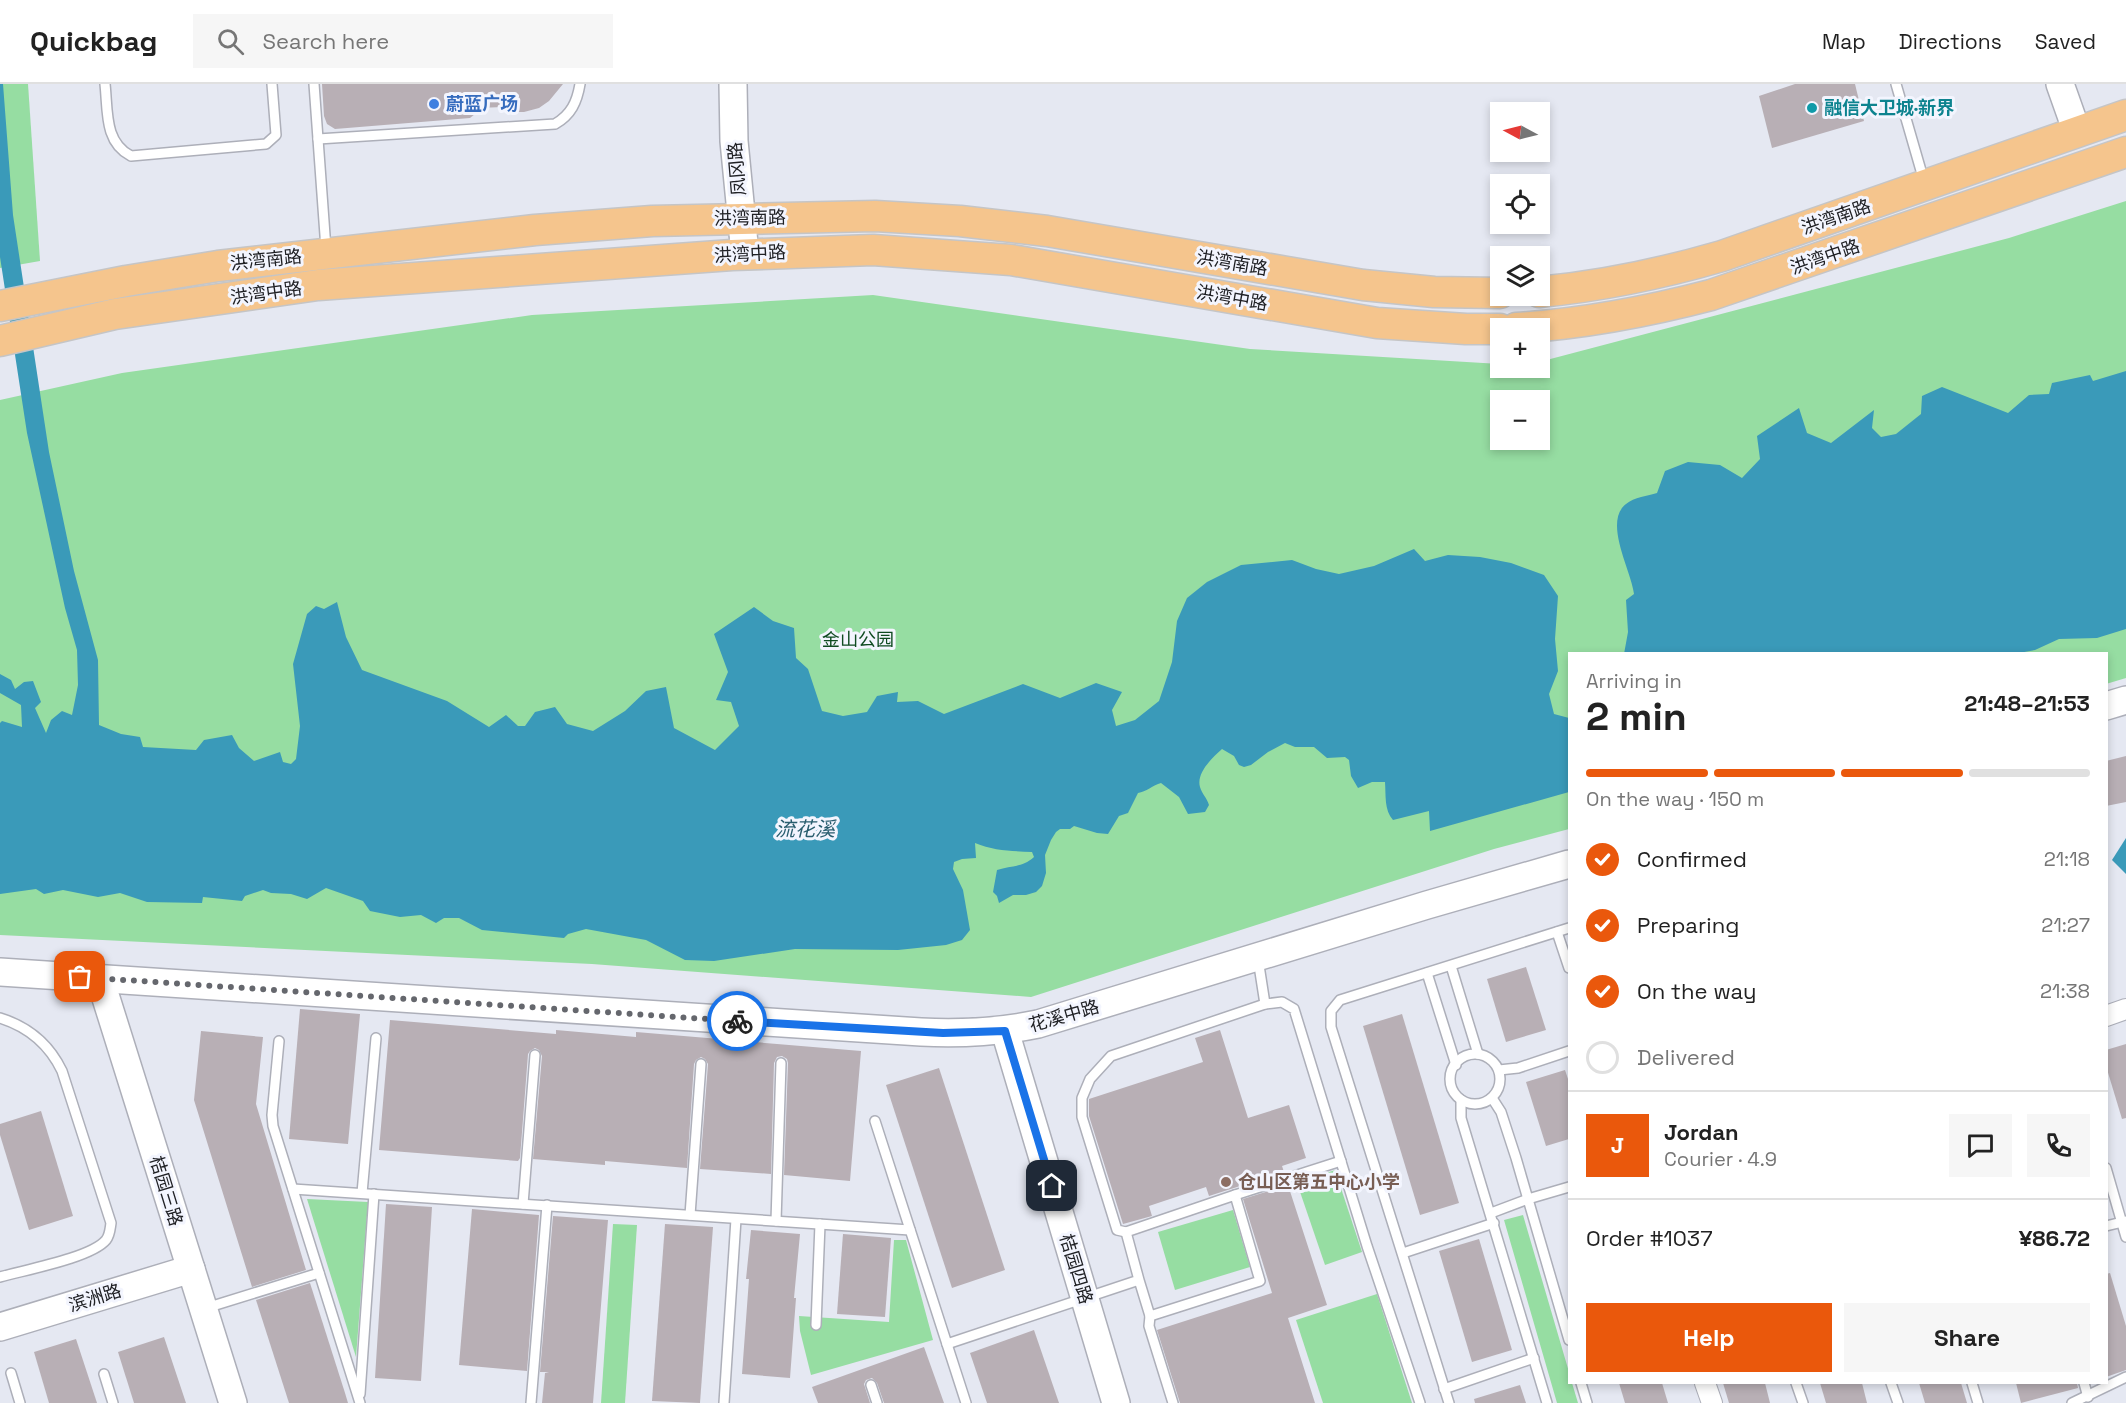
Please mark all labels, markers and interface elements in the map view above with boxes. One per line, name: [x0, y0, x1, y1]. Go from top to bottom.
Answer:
search box: [193, 14, 613, 68]
text: Quickbag: [30, 23, 157, 59]
icon: search: [214, 25, 247, 58]
text: Search here: [262, 27, 389, 55]
text: Map: [1822, 28, 1866, 55]
text: Directions: [1899, 28, 2002, 55]
text: Saved: [2035, 28, 2096, 55]
place label: 蔚蓝广场: [446, 92, 518, 115]
place label: 融信大卫城·新界: [1824, 96, 1954, 119]
marker: 蔚蓝广场: [427, 97, 441, 111]
marker: 融信大卫城·新界: [1805, 101, 1819, 115]
north arrow: [1490, 102, 1550, 162]
map controls: [1490, 102, 1550, 450]
street label: 凤冈路: [723, 141, 750, 197]
button: locate: [1490, 174, 1550, 234]
street label: 洪湾南路: [1798, 194, 1874, 239]
street label: 洪湾南路: [714, 205, 786, 230]
street label: 洪湾中路: [1787, 234, 1863, 279]
street label: 洪湾中路: [713, 240, 787, 267]
street label: 洪湾南路: [229, 244, 303, 275]
street label: 洪湾南路: [1195, 245, 1270, 280]
button: layers: [1490, 246, 1550, 306]
street label: 洪湾中路: [229, 276, 303, 309]
street label: 洪湾中路: [1195, 280, 1270, 315]
button: +: [1490, 318, 1550, 378]
button: −: [1490, 390, 1550, 450]
park label: 金山公园: [822, 628, 894, 651]
text: Arriving in: [1586, 668, 1682, 694]
text: 21:48–21:53: [1964, 689, 2090, 717]
text: 2 min: [1586, 692, 1687, 741]
text: On the way · 150 m: [1586, 786, 1764, 812]
water label: 流花溪: [775, 816, 837, 842]
icon: check: [1586, 843, 1619, 876]
text: Confirmed: [1637, 845, 1747, 873]
text: 21:18: [2044, 846, 2090, 872]
icon: check: [1586, 909, 1619, 942]
text: Preparing: [1637, 911, 1739, 939]
text: 21:27: [2041, 912, 2090, 938]
pin: [54, 951, 105, 1002]
icon: bag: [63, 960, 96, 993]
icon: check: [1586, 975, 1619, 1008]
text: On the way: [1637, 977, 1756, 1005]
text: 21:38: [2040, 978, 2090, 1004]
courier: [707, 991, 767, 1051]
street label: 花溪中路: [1026, 995, 1102, 1036]
icon: bike: [721, 1005, 754, 1038]
text: Delivered: [1637, 1043, 1735, 1071]
button: chat: [1949, 1114, 2012, 1177]
button: phone: [2027, 1114, 2090, 1177]
text: Jordan: [1664, 1118, 1739, 1146]
text: J: [1611, 1131, 1624, 1159]
text: Courier · 4.9: [1664, 1146, 1777, 1172]
street label: 桔园三路: [145, 1153, 188, 1229]
pin: [1026, 1160, 1077, 1211]
icon: home: [1035, 1169, 1068, 1202]
place label: 仓山区第五中心小学: [1238, 1170, 1400, 1193]
marker: 仓山区第五中心小学: [1219, 1175, 1233, 1189]
text: Order #1037: [1586, 1224, 1713, 1252]
text: ¥86.72: [2019, 1224, 2090, 1252]
street label: 桔园四路: [1055, 1231, 1098, 1307]
street label: 滨洲路: [66, 1279, 124, 1316]
button: Help: [1586, 1303, 1832, 1372]
button: Share: [1844, 1303, 2090, 1372]

